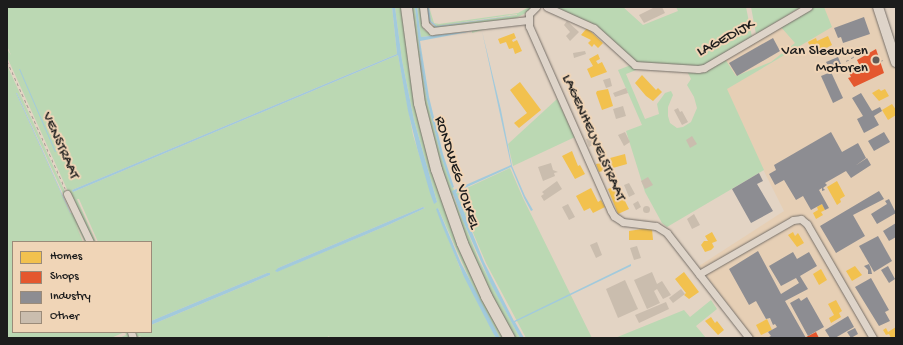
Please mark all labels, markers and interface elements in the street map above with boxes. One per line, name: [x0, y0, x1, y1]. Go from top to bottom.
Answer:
street label: LAGEDIJK: [694, 16, 758, 62]
place label: Van Sleeuwen Motoren: [781, 42, 868, 77]
marker: Van Sleeuwen Motoren: [871, 55, 881, 65]
street label: LAGENHEUVELSTRAAT: [557, 72, 629, 204]
street label: VENSTRAAT: [37, 110, 83, 182]
street label: RONDWEG VOLKEL: [429, 114, 483, 232]
legend: [12, 241, 152, 333]
text: Homes: [50, 250, 82, 264]
text: Shops: [50, 270, 79, 284]
text: Industry: [50, 290, 91, 304]
text: Other: [50, 310, 79, 324]

